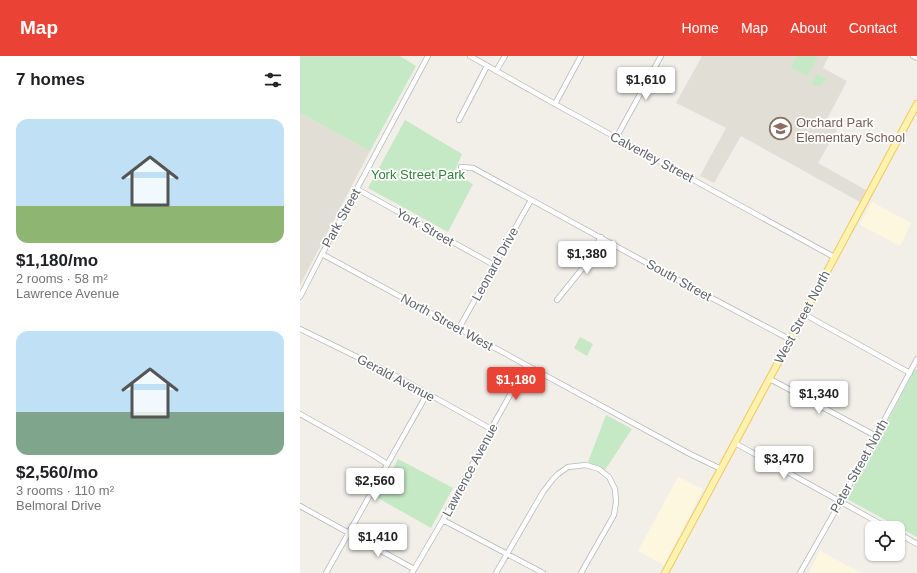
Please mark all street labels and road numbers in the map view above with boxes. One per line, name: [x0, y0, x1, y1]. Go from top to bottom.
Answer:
street label: Calverley Street: [608, 129, 697, 186]
street label: Park Street: [319, 186, 364, 250]
street label: York Street: [393, 205, 457, 249]
street label: Leonard Drive: [469, 225, 521, 303]
street label: South Street: [644, 256, 715, 304]
street label: West Street North: [771, 268, 833, 366]
street label: North Street West: [398, 290, 496, 354]
street label: Gerald Avenue: [355, 351, 437, 405]
street label: Peter Street North: [827, 417, 891, 515]
street label: Lawrence Avenue: [439, 421, 501, 519]

